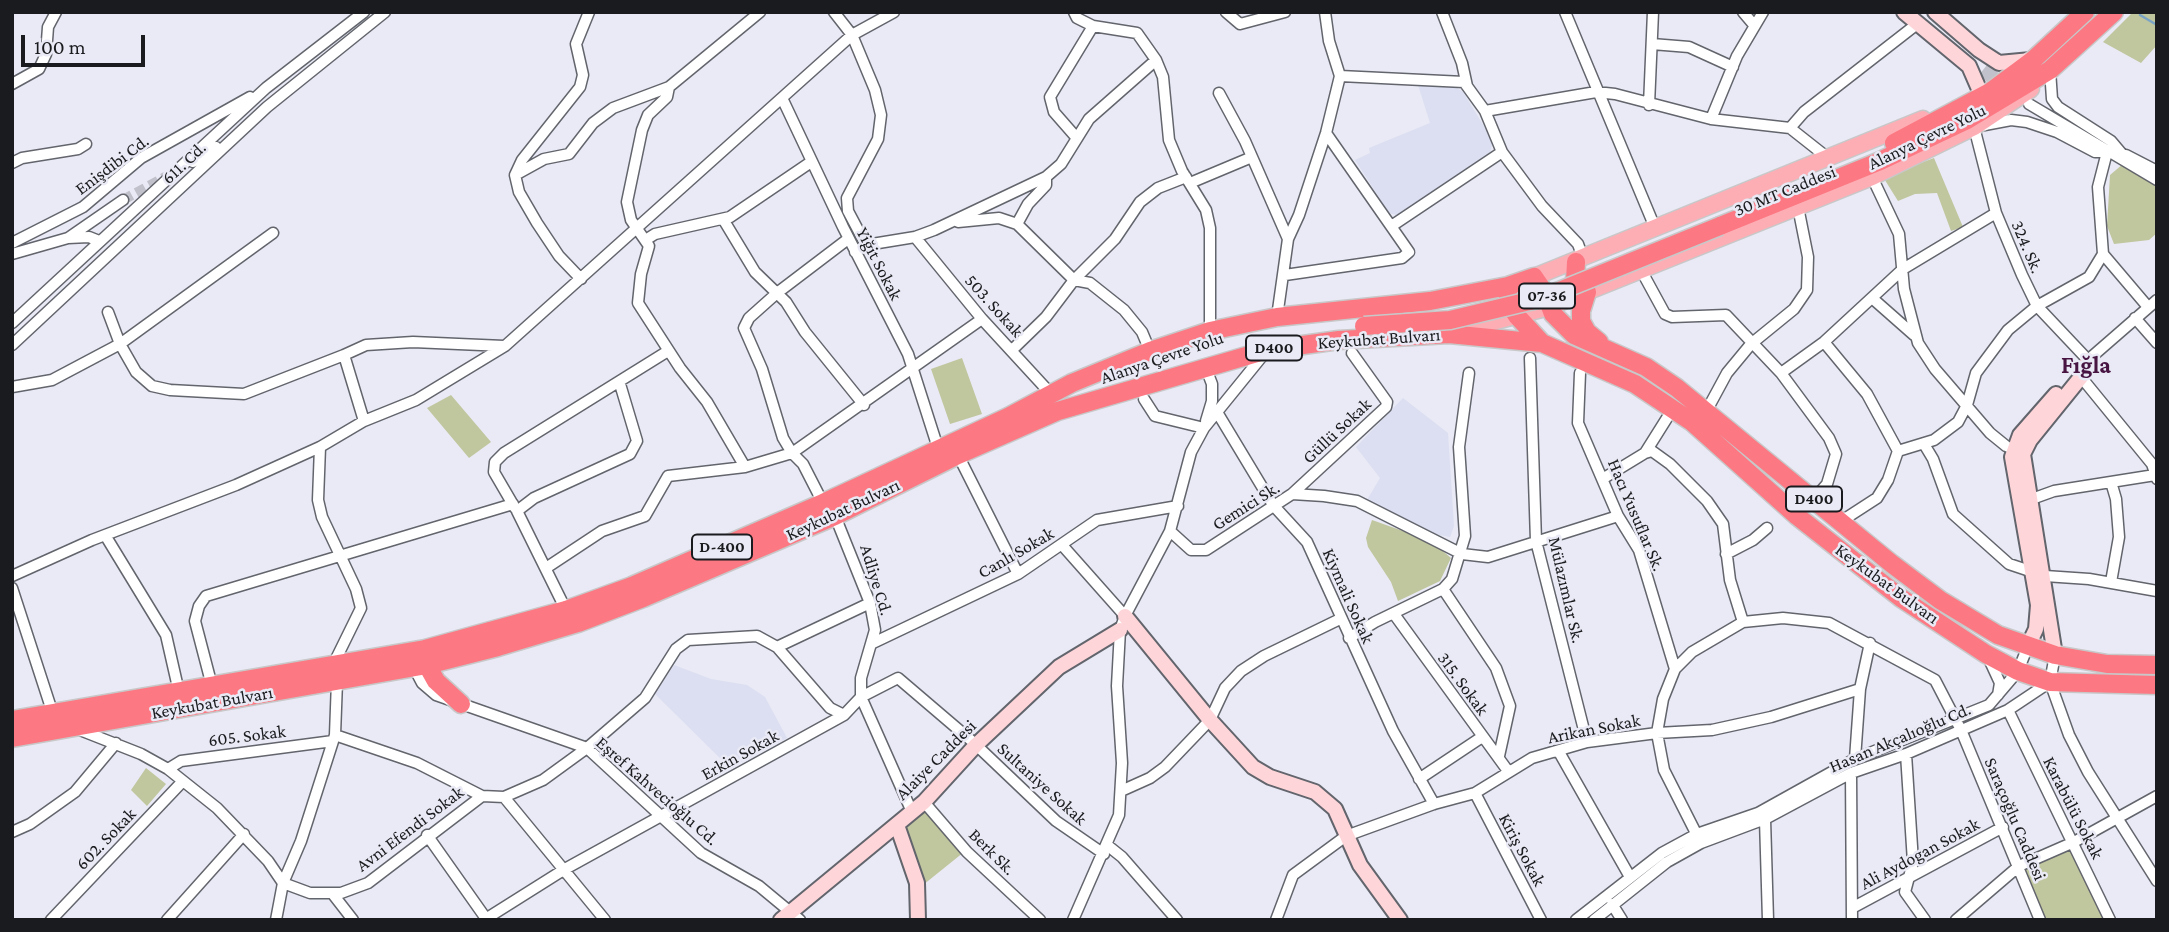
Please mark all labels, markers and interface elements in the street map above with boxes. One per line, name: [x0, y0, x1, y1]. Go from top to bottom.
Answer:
scale bar: [24, 21, 149, 65]
text: 100 m: [34, 35, 86, 59]
street label: Alanya Çevre Yolu: [1865, 99, 1989, 175]
street label: Enişdibi Cd.: [71, 130, 153, 200]
street label: 611. Cd.: [157, 137, 211, 189]
street label: 30 MT Caddesi: [1731, 161, 1839, 221]
street label: 324. Sk.: [2006, 217, 2048, 277]
street label: Yiğit Sokak: [851, 224, 907, 304]
street label: 503. Sokak: [960, 270, 1028, 342]
road number: 07-36: [1519, 284, 1575, 308]
street label: Keykubat Bulvarı: [1317, 324, 1441, 354]
street label: Alanya Çevre Yolu: [1098, 327, 1226, 389]
road number: D400: [1246, 336, 1302, 360]
district label: Fığla: [2061, 352, 2111, 380]
street label: Güllü Sokak: [1298, 394, 1376, 468]
street label: Hacı Yusuflar Sk.: [1603, 456, 1669, 574]
street label: Keykubat Bulvarı: [783, 474, 903, 546]
street label: Gemici Sk.: [1208, 477, 1284, 535]
road number: D400: [1786, 486, 1842, 512]
street label: Canlı Sokak: [974, 523, 1058, 583]
road number: D-400: [692, 534, 752, 560]
street label: Mülazımlar Sk.: [1543, 535, 1589, 645]
street label: Keykubat Bulvarı: [1831, 539, 1943, 629]
street label: Adliye Cd.: [855, 542, 897, 618]
street label: Kiymali Sokak: [1317, 545, 1379, 647]
street label: 315. Sokak: [1433, 648, 1493, 720]
street label: Keykubat Bulvarı: [150, 682, 274, 724]
street label: Hasan Akçalıoğlu Cd.: [1826, 698, 1974, 778]
street label: Arikan Sokak: [1546, 709, 1642, 749]
street label: Alaiye Caddesi: [891, 715, 981, 805]
street label: 605. Sokak: [207, 721, 287, 751]
street label: Erkin Sokak: [698, 725, 782, 785]
street label: Eşref Kahvecioğlu Cd.: [591, 732, 723, 850]
street label: Sultaniye Sokak: [993, 738, 1091, 830]
street label: Karabülü Sokak: [2038, 753, 2108, 863]
street label: Saraçoğlu Caddesi: [1979, 754, 2051, 884]
street label: Avni Efendi Sokak: [352, 782, 468, 876]
street label: 602. Sokak: [71, 803, 141, 875]
street label: Kiriş Sokak: [1494, 810, 1550, 890]
street label: Ali Aydogan Sokak: [1857, 813, 1983, 895]
street label: Berk Sk.: [964, 824, 1020, 880]

